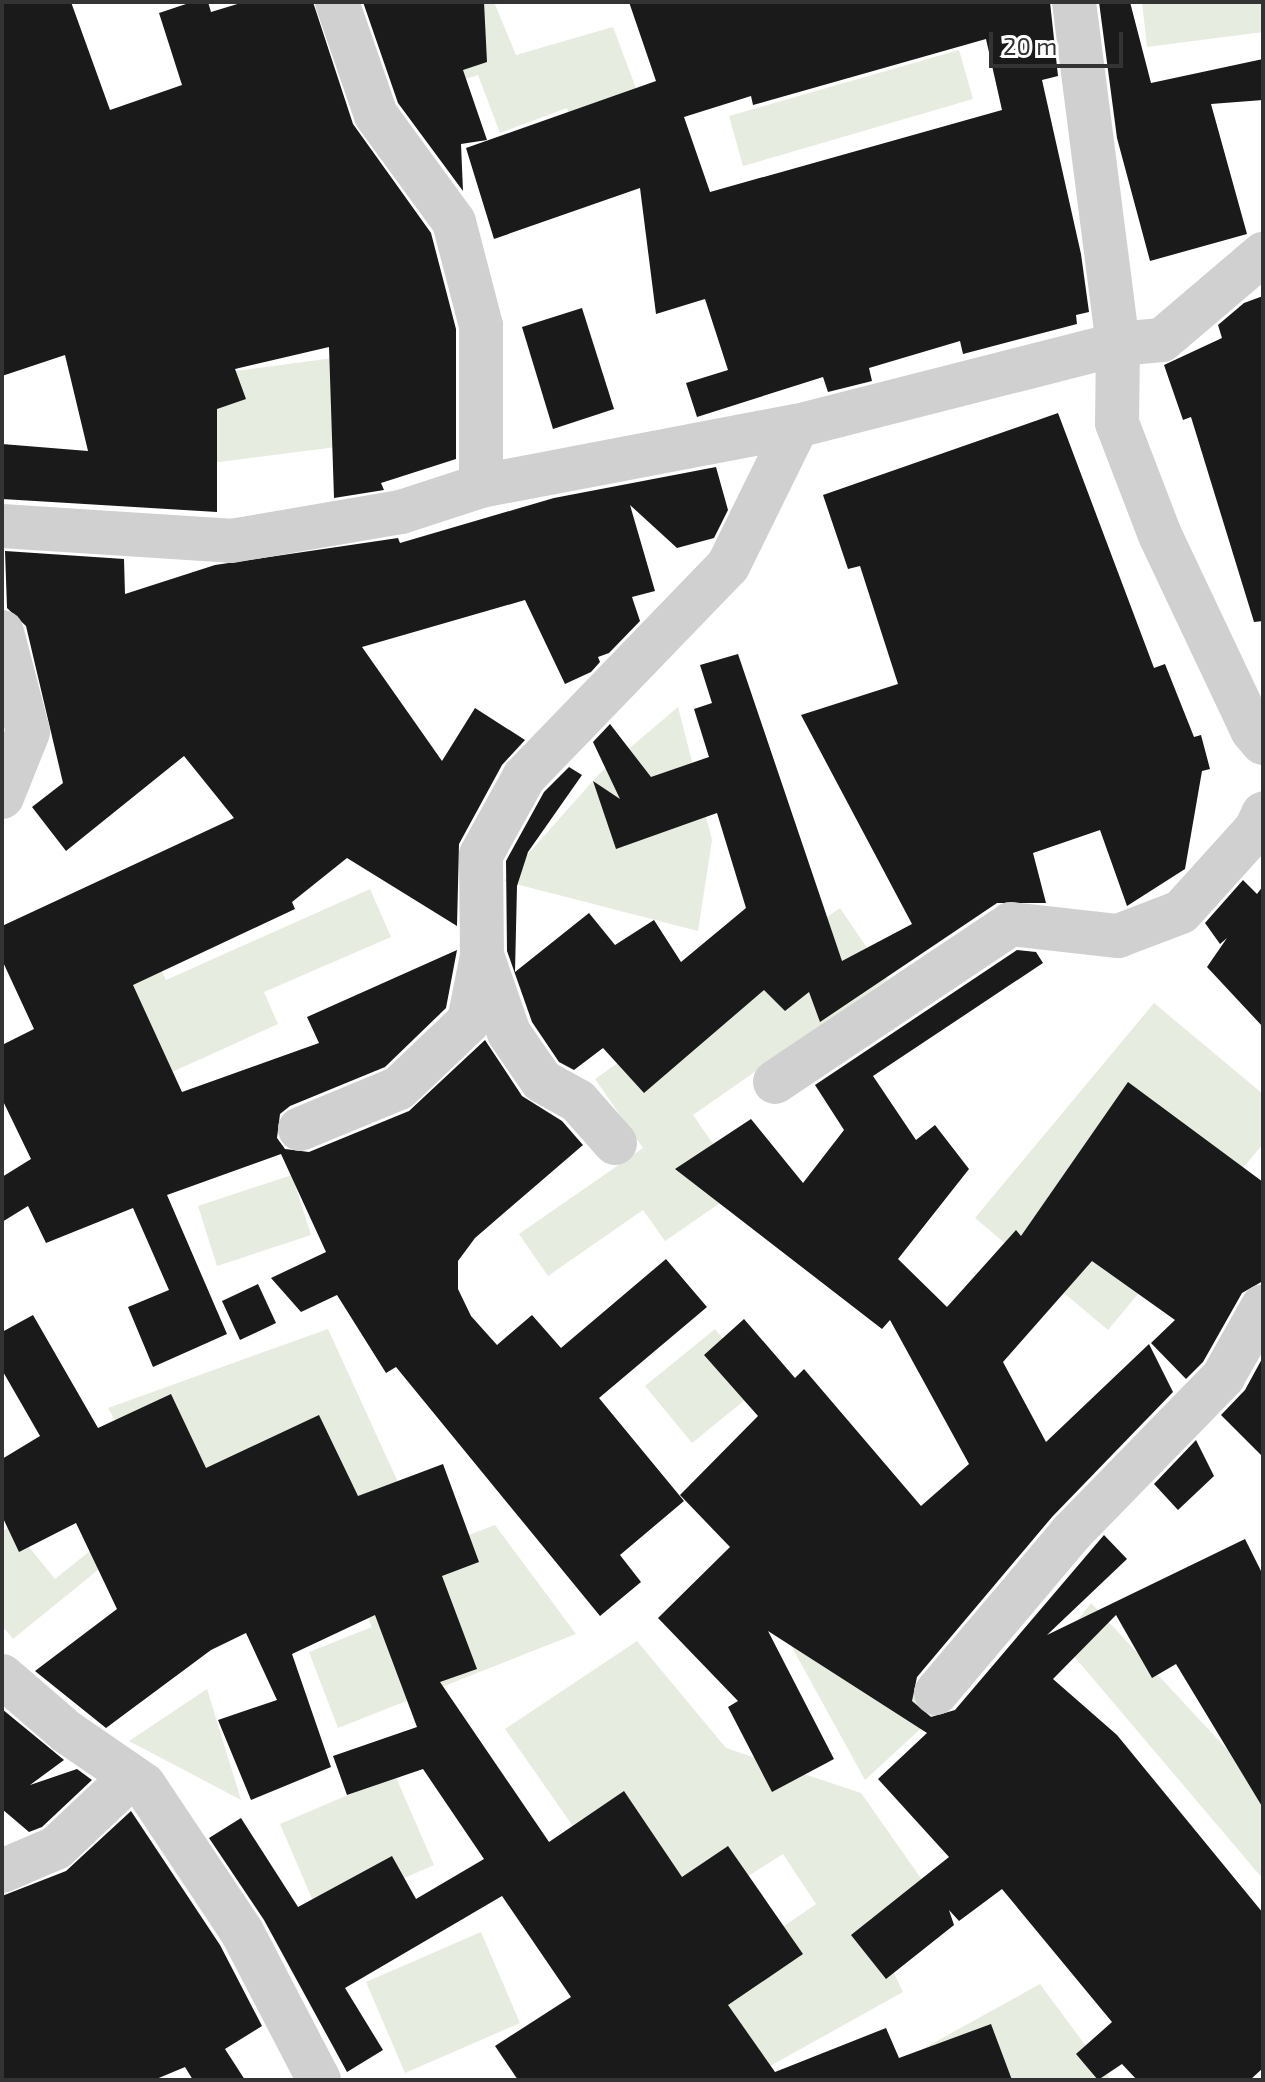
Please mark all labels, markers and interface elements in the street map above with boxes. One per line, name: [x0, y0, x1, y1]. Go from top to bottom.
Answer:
scale bar: [993, 16, 1127, 66]
text: 20 m: [1003, 31, 1057, 60]

